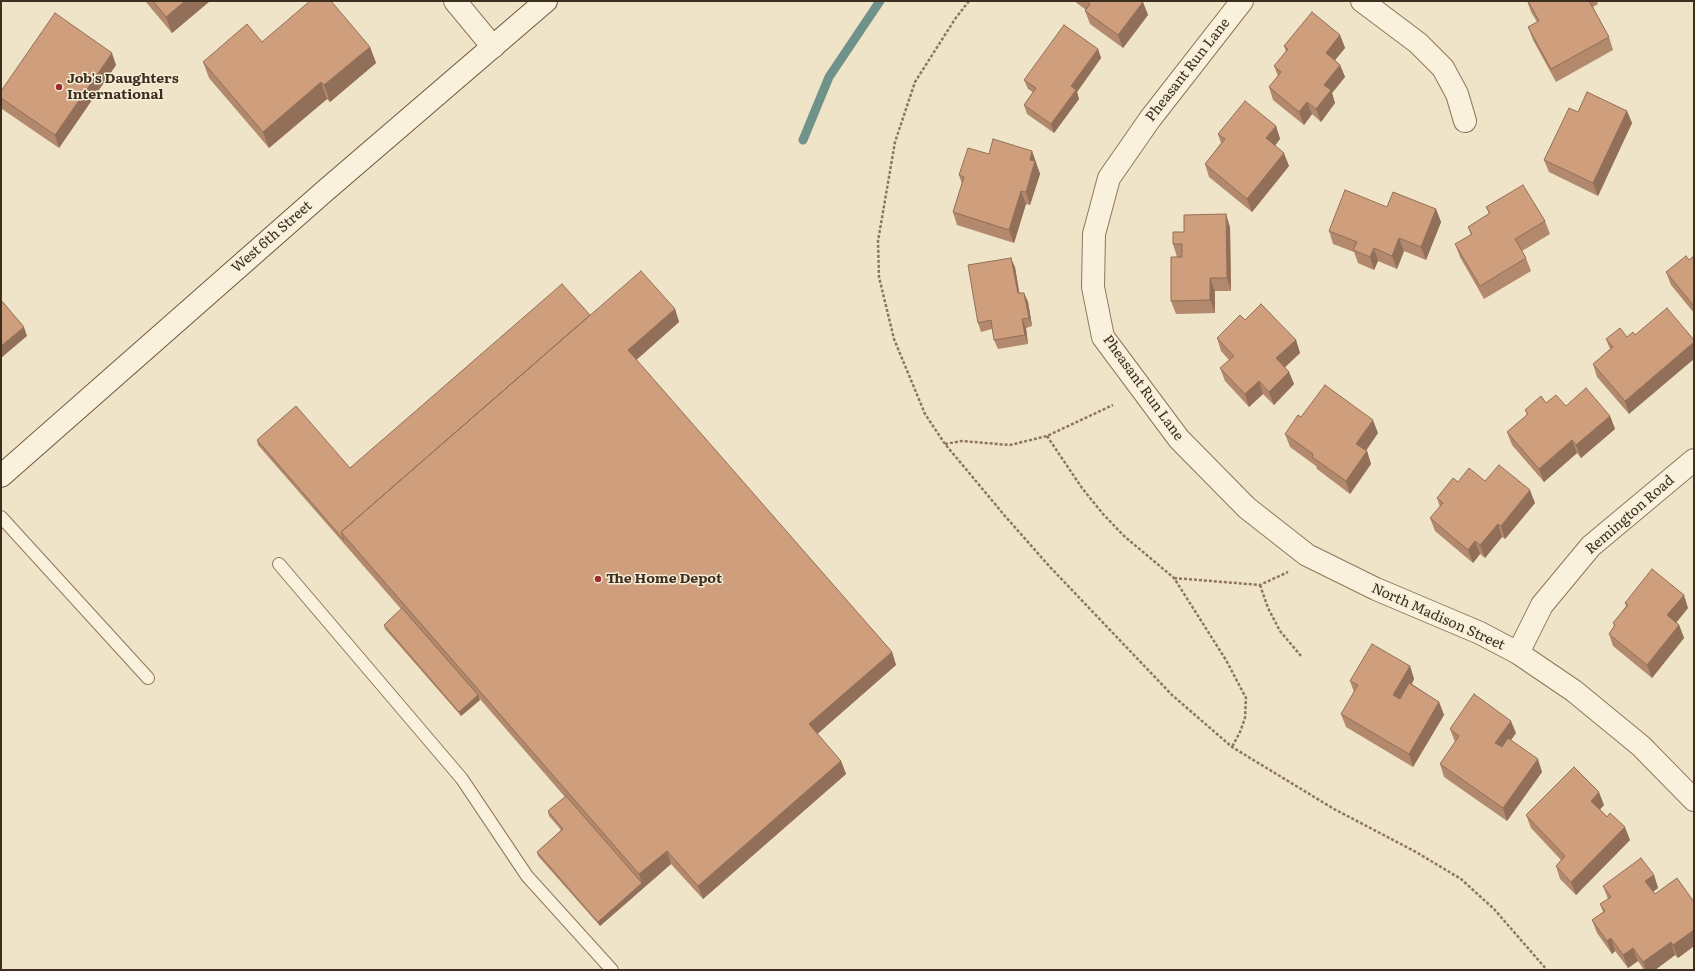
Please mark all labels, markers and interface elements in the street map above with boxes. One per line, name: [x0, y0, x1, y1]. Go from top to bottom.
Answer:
street label: Pheasant Run Lane: [1142, 15, 1234, 125]
place label: Job's Daughters International: [67, 71, 179, 104]
marker: Job's Daughters International: [54, 82, 64, 92]
street label: West 6th Street: [228, 198, 316, 276]
street label: Pheasant Run Lane: [1099, 332, 1187, 444]
street label: Remington Road: [1582, 472, 1678, 558]
place label: The Home Depot: [606, 571, 722, 587]
marker: The Home Depot: [593, 574, 603, 584]
street label: North Madison Street: [1369, 580, 1507, 654]

